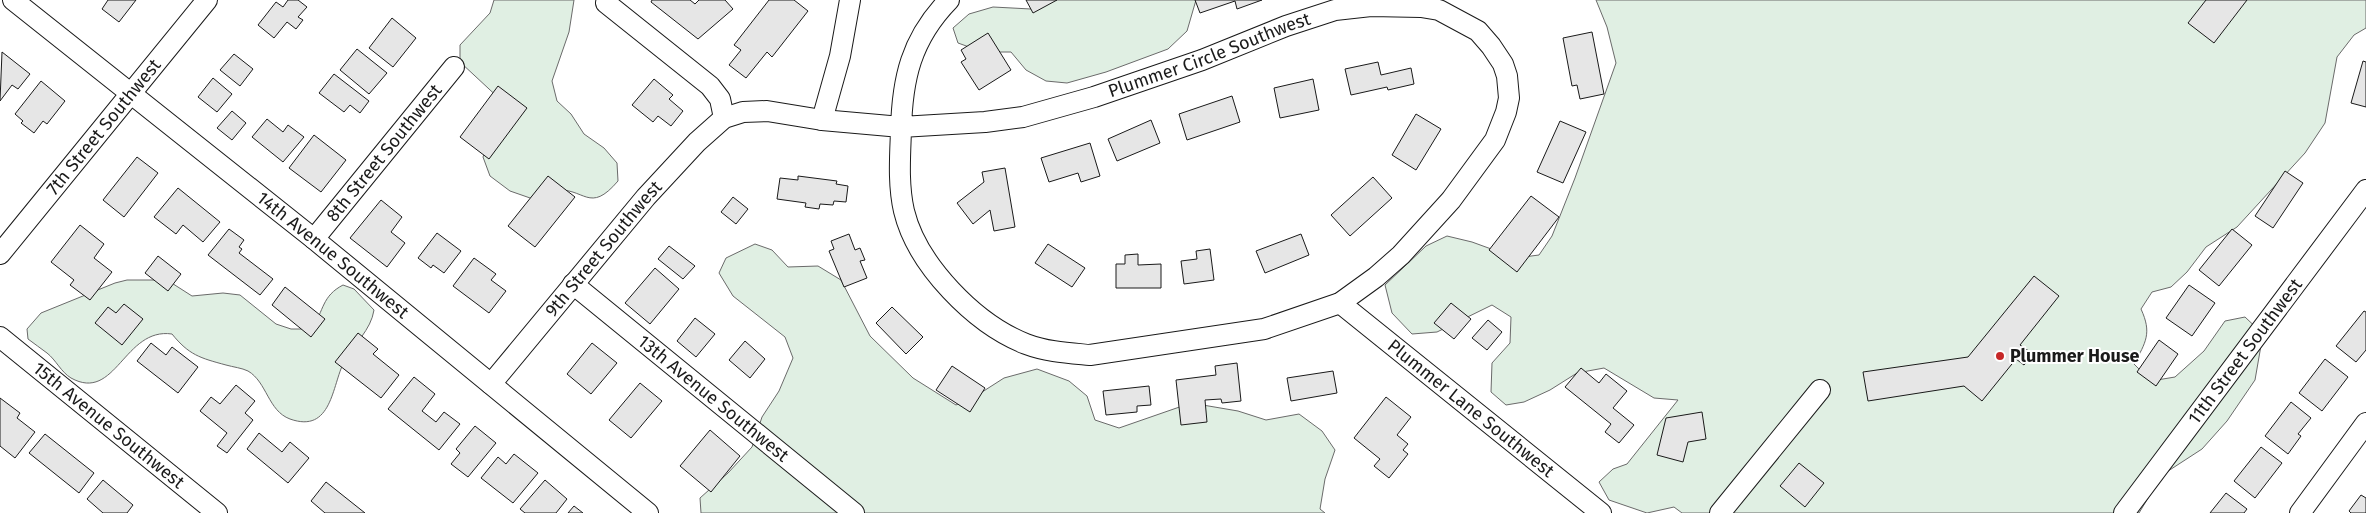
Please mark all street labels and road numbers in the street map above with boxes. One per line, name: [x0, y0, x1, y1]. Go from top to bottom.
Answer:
street label: Plummer Circle Southwest: [1105, 8, 1314, 102]
street label: 7th Street Southwest: [42, 54, 166, 199]
street label: 8th Street Southwest: [322, 79, 447, 226]
street label: 9th Street Southwest: [540, 176, 667, 321]
street label: 14th Avenue Southwest: [252, 187, 414, 323]
street label: 11th Street Southwest: [2183, 274, 2307, 428]
street label: 13th Avenue Southwest: [633, 330, 794, 467]
street label: Plummer Lane Southwest: [1383, 335, 1559, 482]
street label: 15th Avenue Southwest: [29, 357, 189, 493]

